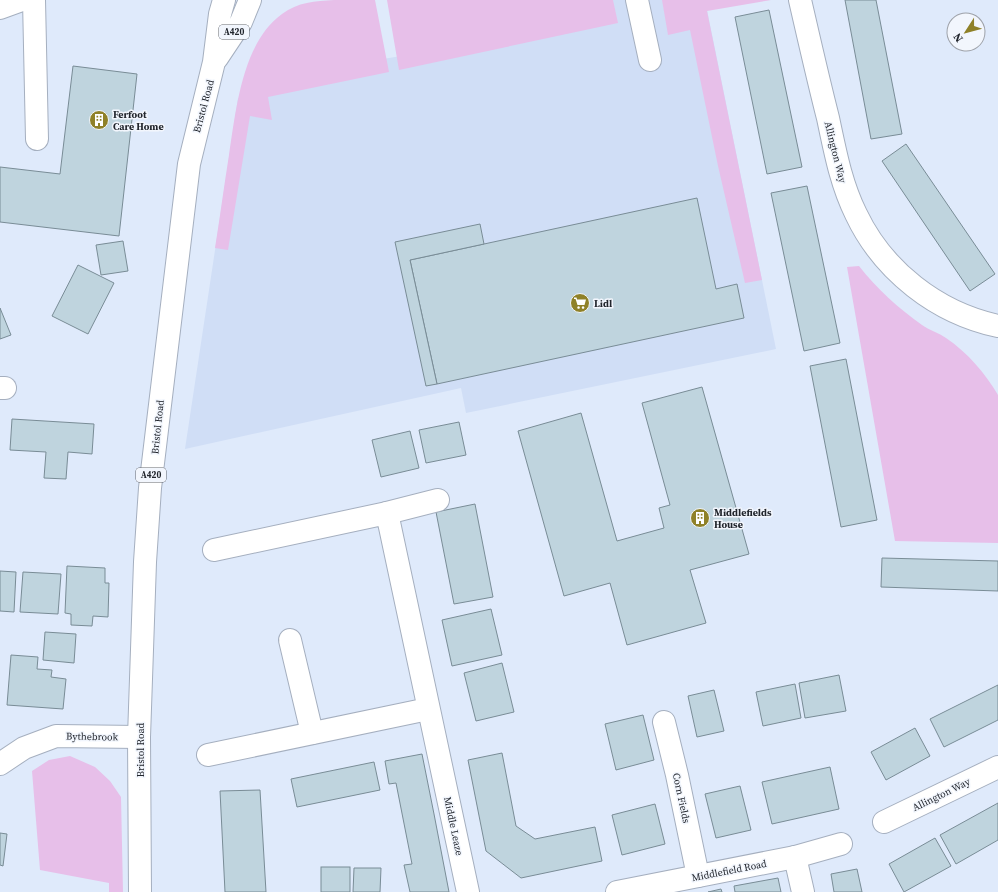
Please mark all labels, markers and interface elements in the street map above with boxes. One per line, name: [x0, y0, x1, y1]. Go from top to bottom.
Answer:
north arrow: [946, 12, 986, 52]
road number: A420: [219, 25, 249, 39]
text: N: [950, 30, 967, 45]
street label: Bristol Road: [190, 78, 217, 134]
place label: Ferfoot Care Home: [113, 108, 164, 133]
building icon: Ferfoot Care Home: [88, 109, 110, 131]
street label: Allington Way: [822, 120, 850, 185]
supermarket icon: Lidl: [569, 292, 591, 314]
place label: Lidl: [594, 297, 612, 310]
street label: Bristol Road: [148, 399, 167, 455]
road number: A420: [136, 468, 166, 482]
place label: Middlefields House: [714, 506, 772, 531]
building icon: Middlefields House: [689, 507, 711, 529]
street label: Bristol Road: [134, 722, 147, 777]
street label: Bythebrook: [66, 730, 119, 743]
street label: Corn Fields: [670, 772, 693, 824]
street label: Allington Way: [910, 774, 973, 814]
street label: Middle Leaze: [441, 796, 466, 857]
street label: Middlefield Road: [691, 857, 768, 884]

